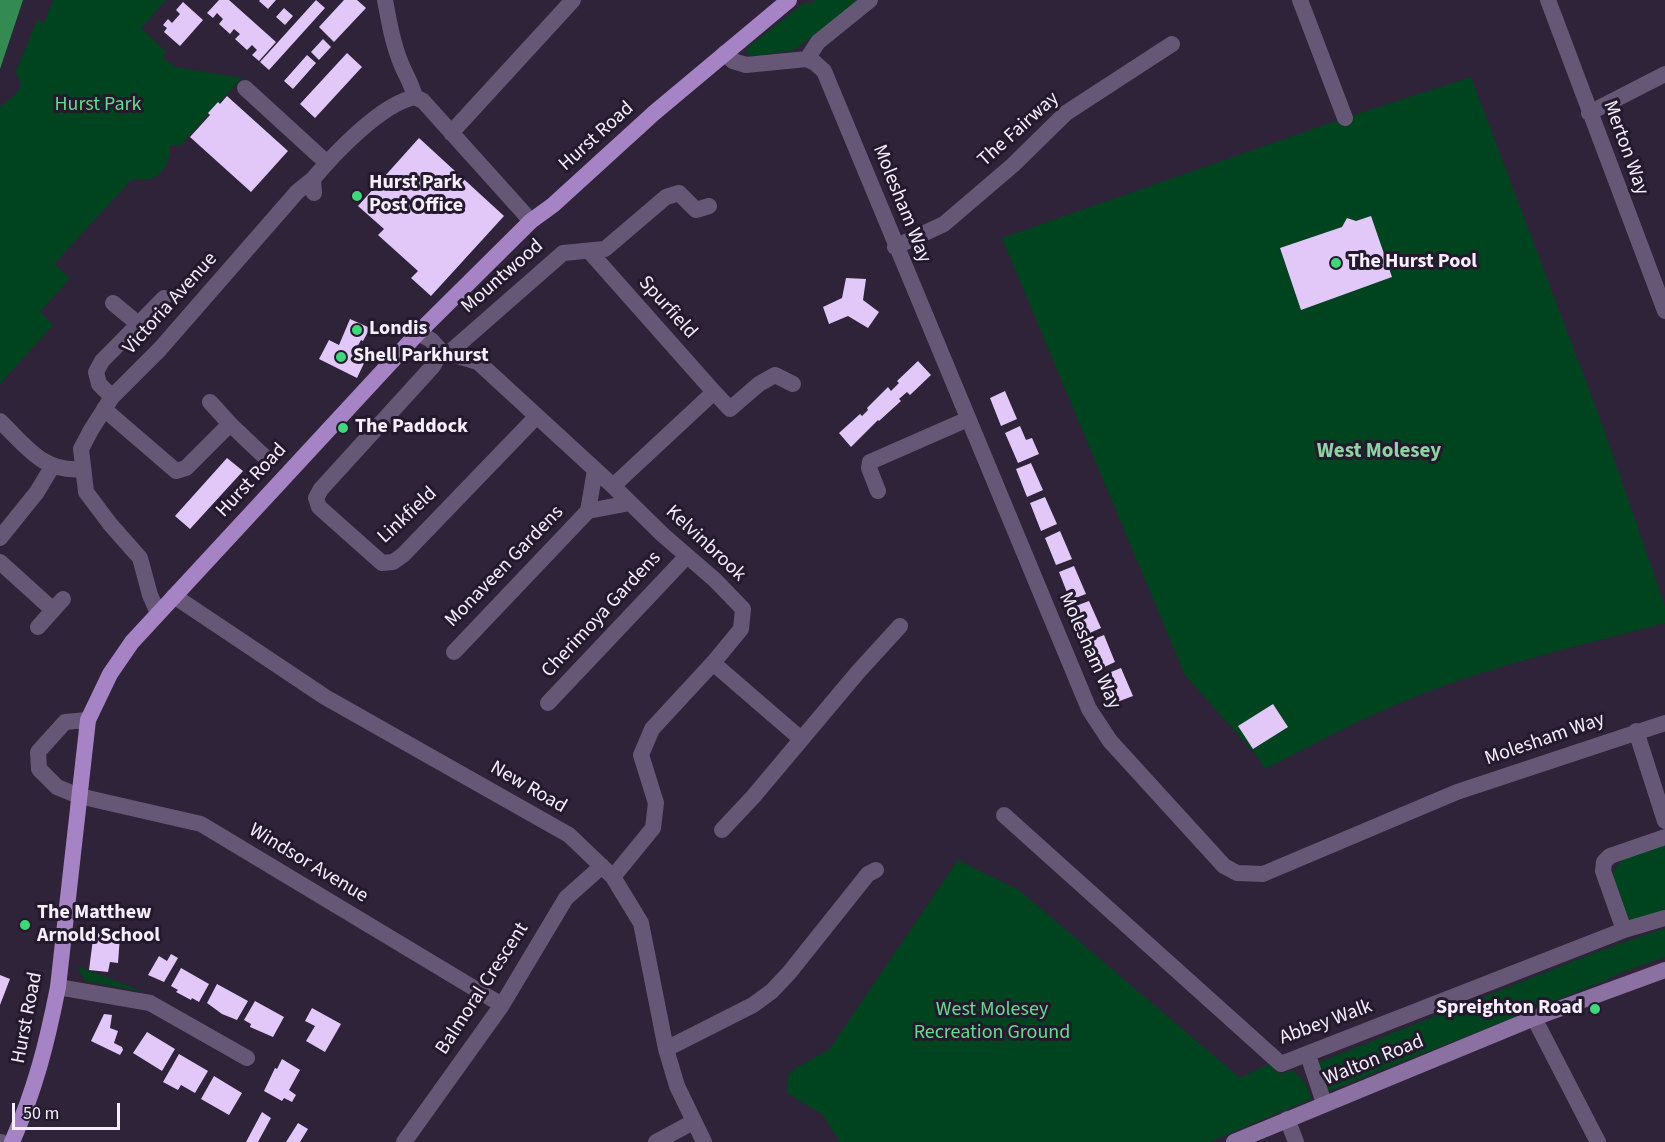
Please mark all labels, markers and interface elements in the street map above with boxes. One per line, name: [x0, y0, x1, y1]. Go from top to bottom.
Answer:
street label: The Fairway: [974, 87, 1064, 173]
park label: Hurst Park: [55, 94, 141, 118]
street label: Hurst Road: [555, 97, 639, 177]
street label: Merton Way: [1597, 98, 1653, 198]
street label: Molesham Way: [866, 141, 936, 267]
place label: Hurst Park Post Office: [369, 172, 463, 219]
marker: Hurst Park Post Office: [350, 189, 364, 203]
street label: Mountwood: [457, 235, 549, 319]
street label: Victoria Avenue: [119, 248, 223, 360]
place label: The Hurst Pool: [1348, 251, 1477, 275]
marker: The Hurst Pool: [1329, 256, 1343, 270]
street label: Spurfield: [632, 272, 702, 344]
place label: Londis: [369, 318, 427, 342]
marker: Londis: [350, 323, 364, 337]
place label: Shell Parkhurst: [353, 345, 489, 369]
marker: Shell Parkhurst: [334, 350, 348, 364]
place label: The Paddock: [355, 416, 468, 440]
marker: The Paddock: [336, 421, 350, 435]
street label: Hurst Road: [212, 439, 292, 523]
district label: West Molesey: [1317, 439, 1441, 465]
street label: Linkfield: [373, 483, 443, 549]
street label: Monaveen Gardens: [441, 501, 569, 633]
street label: Kelvinbrook: [660, 501, 750, 587]
street label: Cherimoya Gardens: [537, 547, 667, 683]
street label: Molesham Way: [1053, 589, 1125, 713]
street label: Molesham Way: [1482, 708, 1608, 772]
street label: New Road: [486, 757, 570, 819]
street label: Windsor Avenue: [244, 819, 372, 909]
place label: The Matthew Arnold School: [37, 902, 160, 949]
marker: The Matthew Arnold School: [18, 918, 32, 932]
street label: Balmoral Crescent: [431, 918, 535, 1060]
street label: Hurst Road: [7, 970, 49, 1066]
street label: Abbey Walk: [1276, 995, 1376, 1051]
place label: Spreighton Road: [1436, 997, 1583, 1021]
park label: West Molesey Recreation Ground: [914, 999, 1070, 1046]
marker: Spreighton Road: [1588, 1002, 1602, 1016]
street label: Walton Road: [1320, 1030, 1428, 1092]
scale bar: [15, 1091, 123, 1129]
text: 50 m: [23, 1101, 59, 1126]

